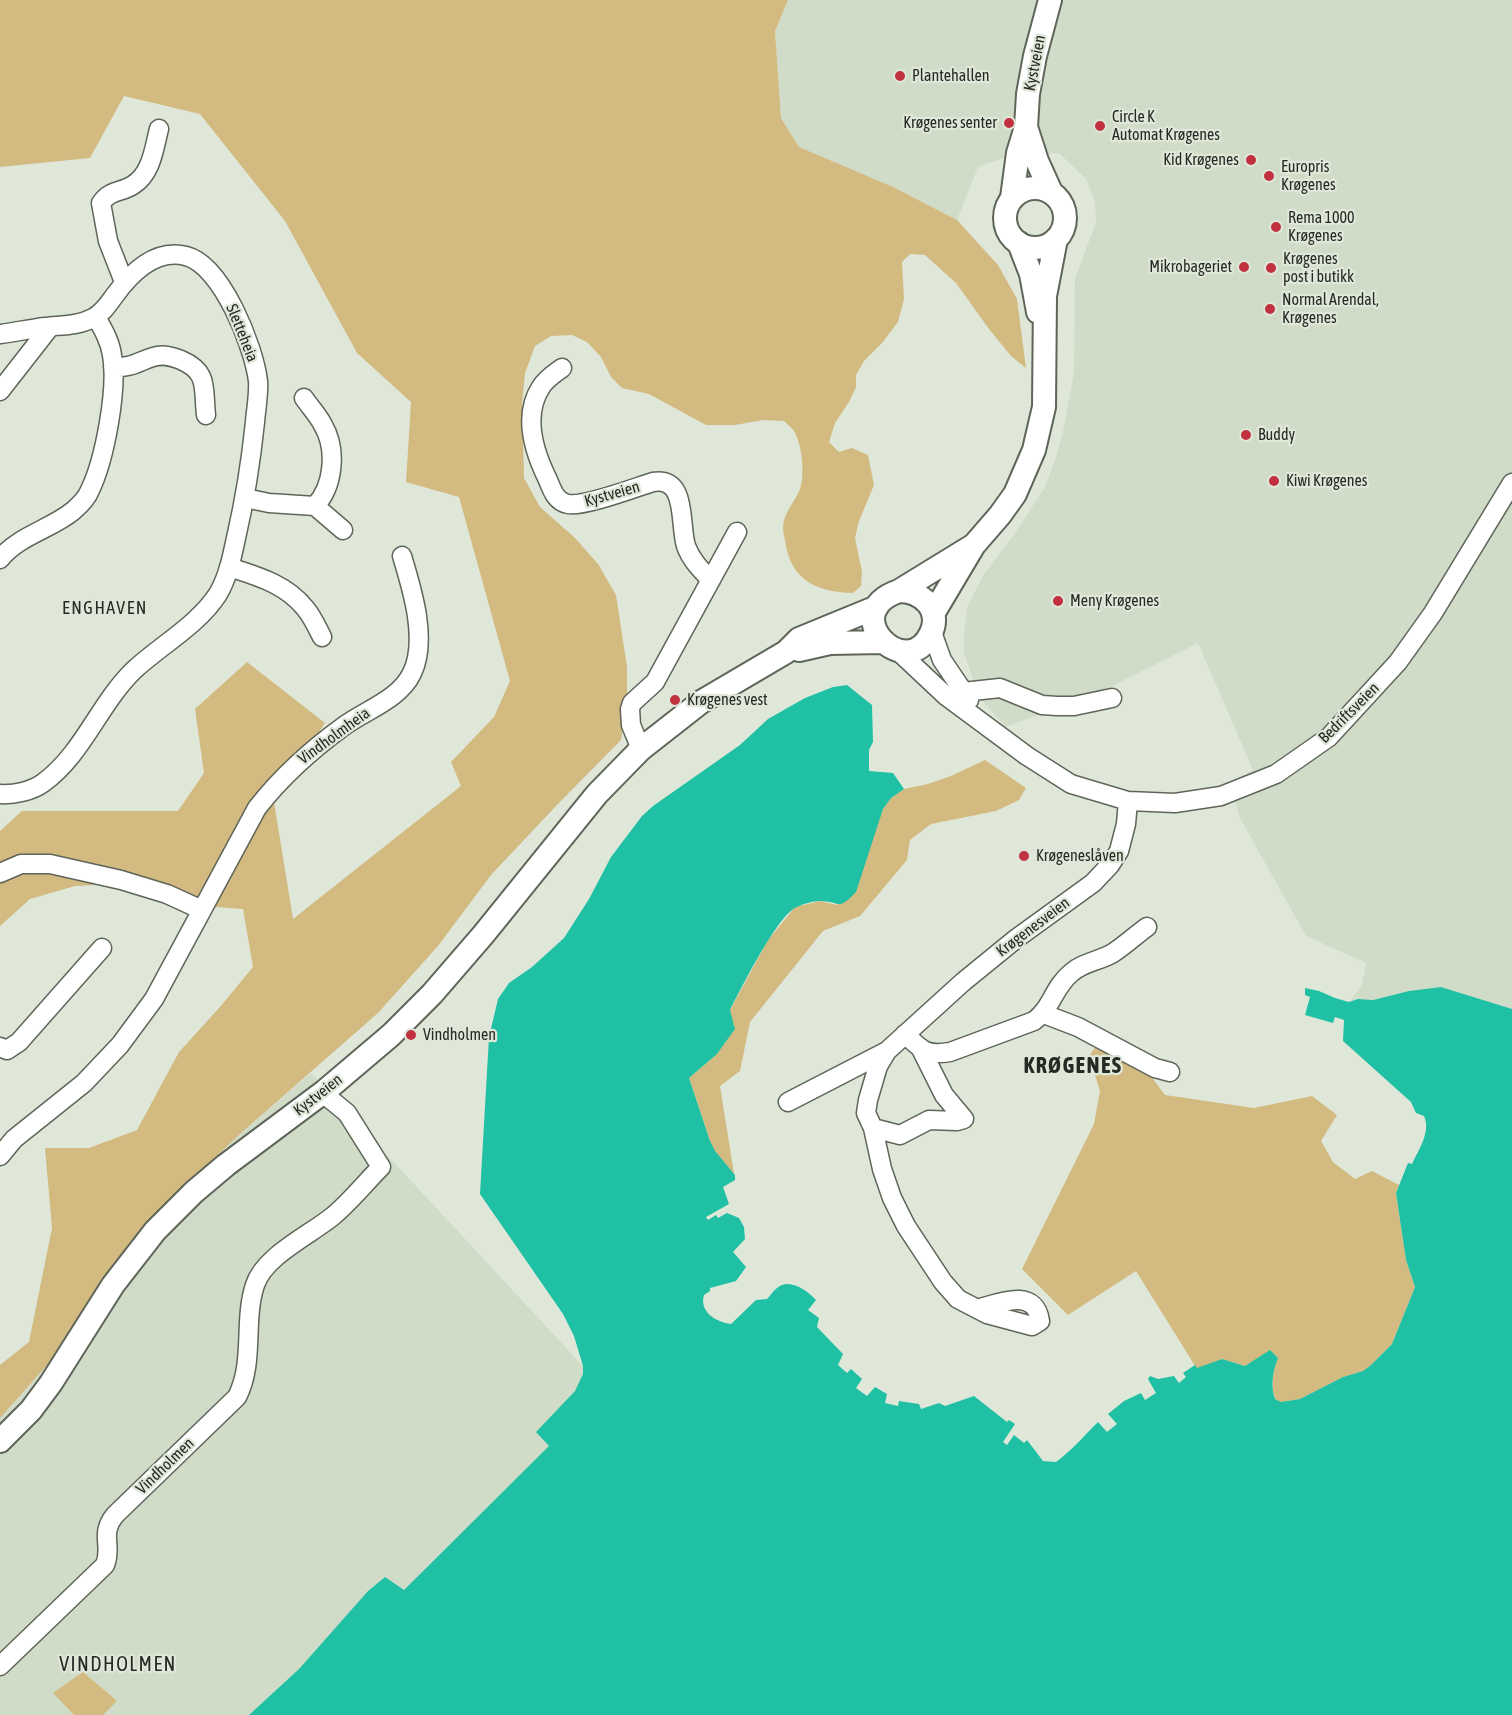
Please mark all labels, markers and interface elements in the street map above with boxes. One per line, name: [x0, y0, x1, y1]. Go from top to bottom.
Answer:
street label: Kystveien: [1020, 33, 1050, 93]
place label: Plantehallen: [912, 66, 990, 86]
marker: Plantehallen: [893, 69, 907, 83]
place label: Circle K Automat Krøgenes: [1112, 107, 1220, 145]
place label: Krøgenes senter: [903, 113, 997, 133]
marker: Krøgenes senter: [1002, 116, 1016, 130]
marker: Circle K Automat Krøgenes: [1093, 119, 1107, 133]
place label: Kid Krøgenes: [1163, 150, 1239, 170]
marker: Kid Krøgenes: [1244, 153, 1258, 167]
place label: Europris Krøgenes: [1281, 157, 1336, 195]
marker: Europris Krøgenes: [1262, 169, 1276, 183]
place label: Rema 1000 Krøgenes: [1288, 208, 1354, 246]
marker: Rema 1000 Krøgenes: [1269, 220, 1283, 234]
place label: Krøgenes post i butikk: [1283, 249, 1354, 287]
place label: Mikrobageriet: [1149, 257, 1232, 277]
marker: Mikrobageriet: [1237, 260, 1251, 274]
marker: Krøgenes post i butikk: [1264, 261, 1278, 275]
place label: Normal Arendal, Krøgenes: [1282, 290, 1379, 328]
street label: Sletteheia: [222, 301, 262, 365]
marker: Normal Arendal, Krøgenes: [1263, 302, 1277, 316]
place label: Buddy: [1258, 425, 1295, 445]
marker: Buddy: [1239, 428, 1253, 442]
place label: Kiwi Krøgenes: [1286, 471, 1368, 491]
marker: Kiwi Krøgenes: [1267, 474, 1281, 488]
street label: Kystveien: [582, 477, 642, 511]
place label: Meny Krøgenes: [1070, 591, 1159, 611]
marker: Meny Krøgenes: [1051, 594, 1065, 608]
district label: ENGHAVEN: [62, 597, 148, 619]
street label: Bedriftsveien: [1315, 679, 1383, 747]
place label: Krøgenes vest: [687, 690, 768, 710]
marker: Krøgenes vest: [668, 693, 682, 707]
street label: Vindholmheia: [294, 704, 374, 768]
place label: Krøgeneslåven: [1036, 846, 1124, 866]
marker: Krøgeneslåven: [1017, 849, 1031, 863]
street label: Krøgenesveien: [992, 893, 1074, 961]
place label: Vindholmen: [423, 1025, 496, 1045]
marker: Vindholmen: [404, 1028, 418, 1042]
district label: KRØGENES: [1023, 1053, 1123, 1079]
street label: Kystveien: [290, 1070, 346, 1120]
street label: Vindholmen: [132, 1434, 198, 1498]
district label: VINDHOLMEN: [59, 1653, 177, 1677]

